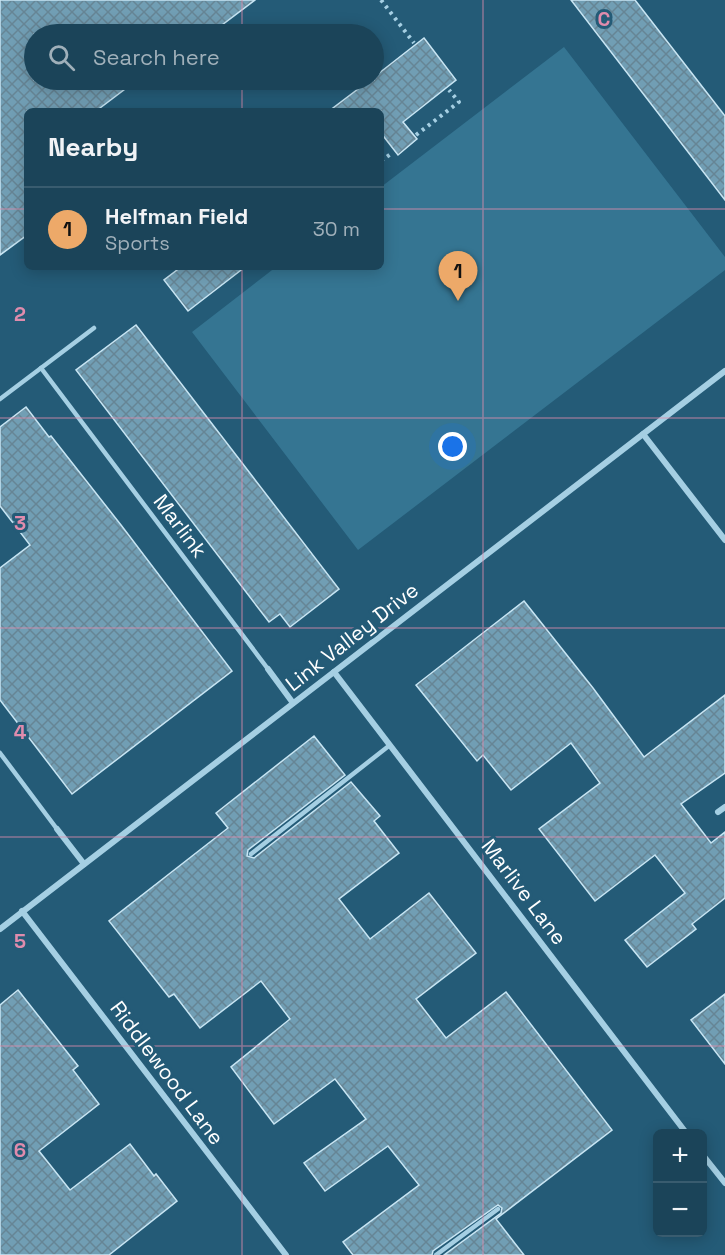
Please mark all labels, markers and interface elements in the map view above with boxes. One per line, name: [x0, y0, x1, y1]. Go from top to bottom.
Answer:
text: C: [598, 6, 611, 32]
search box: [24, 24, 384, 90]
icon: search: [45, 41, 78, 74]
text: Search here: [93, 43, 220, 71]
text: Nearby: [48, 130, 138, 164]
text: Helfman Field: [105, 202, 248, 230]
text: 1: [63, 216, 72, 242]
text: 30 m: [313, 216, 360, 242]
text: Sports: [105, 230, 170, 256]
pin: 1: [438, 252, 478, 301]
text: 2: [14, 301, 26, 327]
your location: [438, 432, 467, 461]
street label: Marlink: [148, 489, 213, 563]
text: 3: [14, 510, 26, 536]
street label: Link Valley Drive: [280, 576, 424, 697]
text: 4: [14, 719, 27, 745]
street label: Marlive Lane: [476, 833, 573, 950]
text: 5: [14, 928, 26, 954]
street label: Riddlewood Lane: [105, 995, 230, 1150]
map controls: [653, 1129, 707, 1237]
button: +: [653, 1129, 707, 1183]
text: 6: [14, 1137, 26, 1163]
button: −: [653, 1183, 707, 1237]

